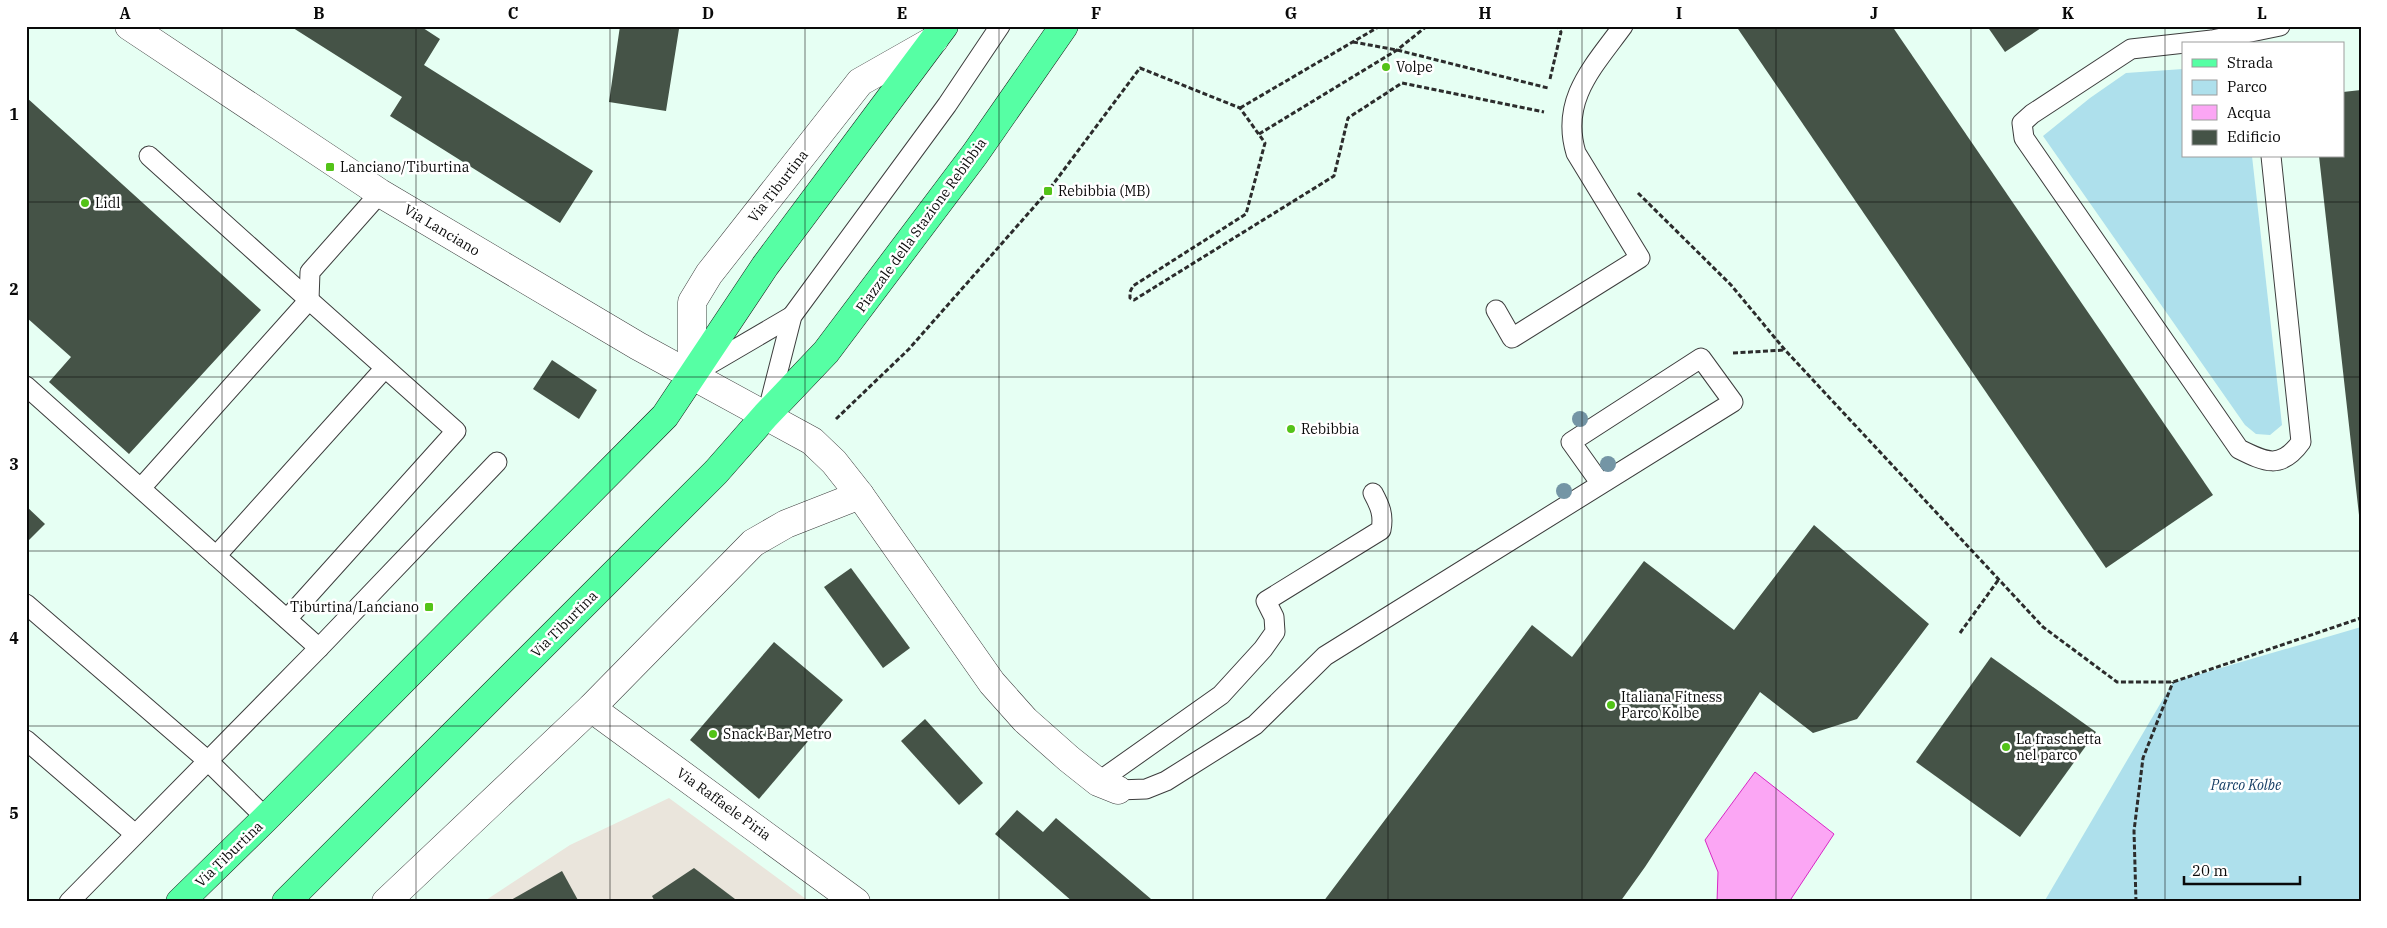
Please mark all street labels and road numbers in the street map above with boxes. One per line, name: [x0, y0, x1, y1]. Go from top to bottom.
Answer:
street label: Piazzale della Stazione Rebibbia: [852, 134, 991, 316]
street label: Via Tiburtina: [744, 146, 812, 226]
street label: Via Lanciano: [401, 200, 483, 260]
street label: Via Tiburtina: [527, 587, 601, 661]
street label: Via Raffaele Piria: [673, 764, 775, 845]
street label: Via Tiburtina: [191, 817, 267, 891]

